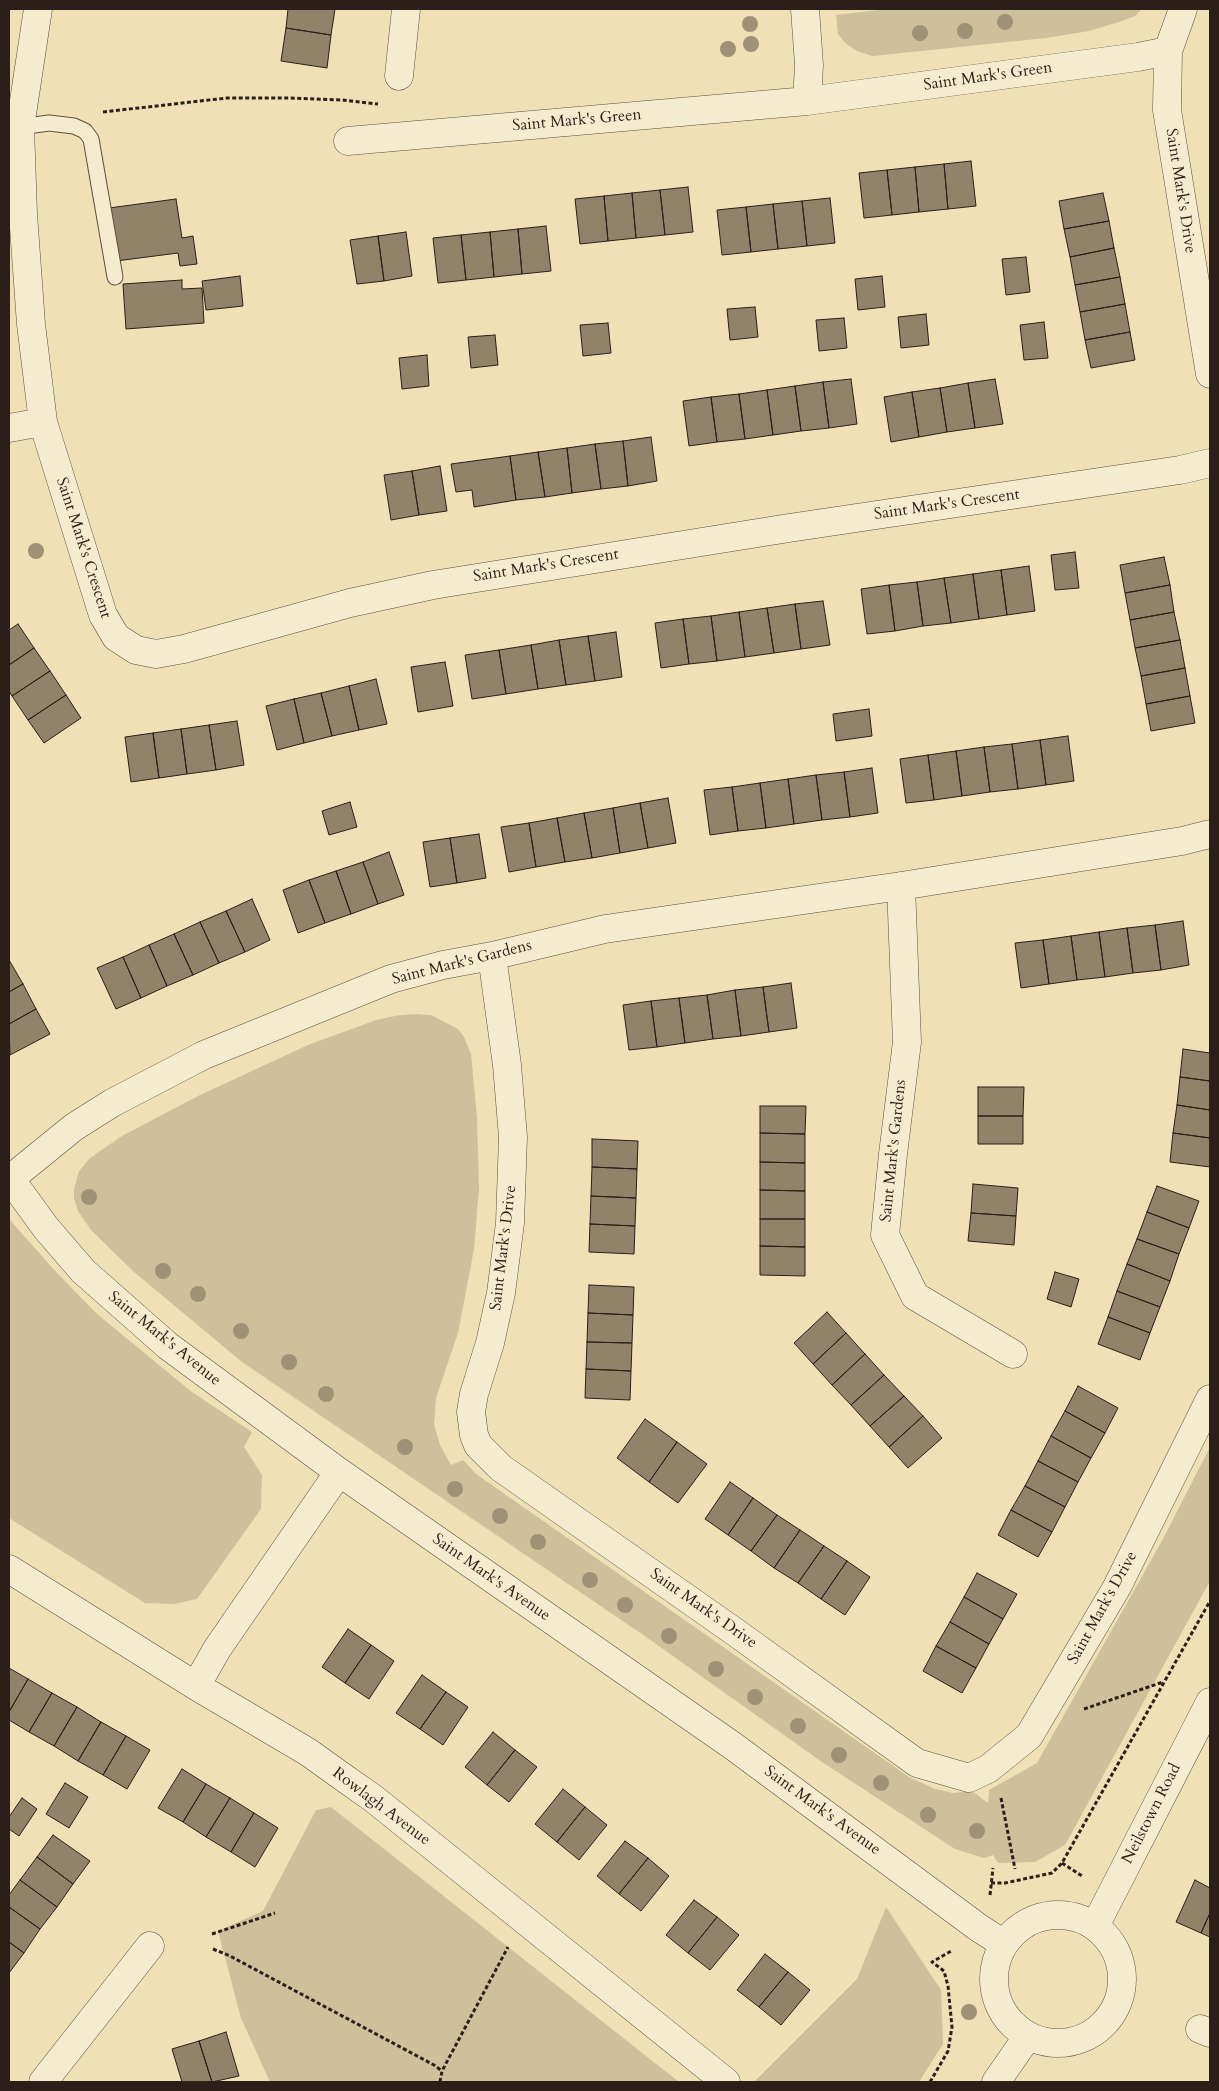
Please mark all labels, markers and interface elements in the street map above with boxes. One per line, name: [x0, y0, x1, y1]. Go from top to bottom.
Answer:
street label: Saint Mark's Green: [922, 58, 1054, 96]
street label: Saint Mark's Green: [512, 106, 642, 136]
street label: Saint Mark's Drive: [1161, 127, 1199, 255]
street label: Saint Mark's Crescent: [51, 475, 115, 621]
street label: Saint Mark's Crescent: [873, 485, 1021, 525]
street label: Saint Mark's Crescent: [472, 545, 620, 587]
street label: Saint Mark's Gardens: [390, 936, 534, 990]
street label: Saint Mark's Gardens: [877, 1079, 911, 1223]
street label: Saint Mark's Drive: [487, 1184, 521, 1312]
street label: Saint Mark's Avenue: [104, 1288, 224, 1390]
street label: Saint Mark's Avenue: [428, 1530, 554, 1626]
street label: Saint Mark's Drive: [1064, 1548, 1142, 1668]
street label: Saint Mark's Drive: [646, 1565, 760, 1653]
street label: Neilstown Road: [1118, 1761, 1186, 1867]
street label: Saint Mark's Avenue: [760, 1762, 884, 1860]
street label: Rowlagh Avenue: [328, 1764, 434, 1850]

